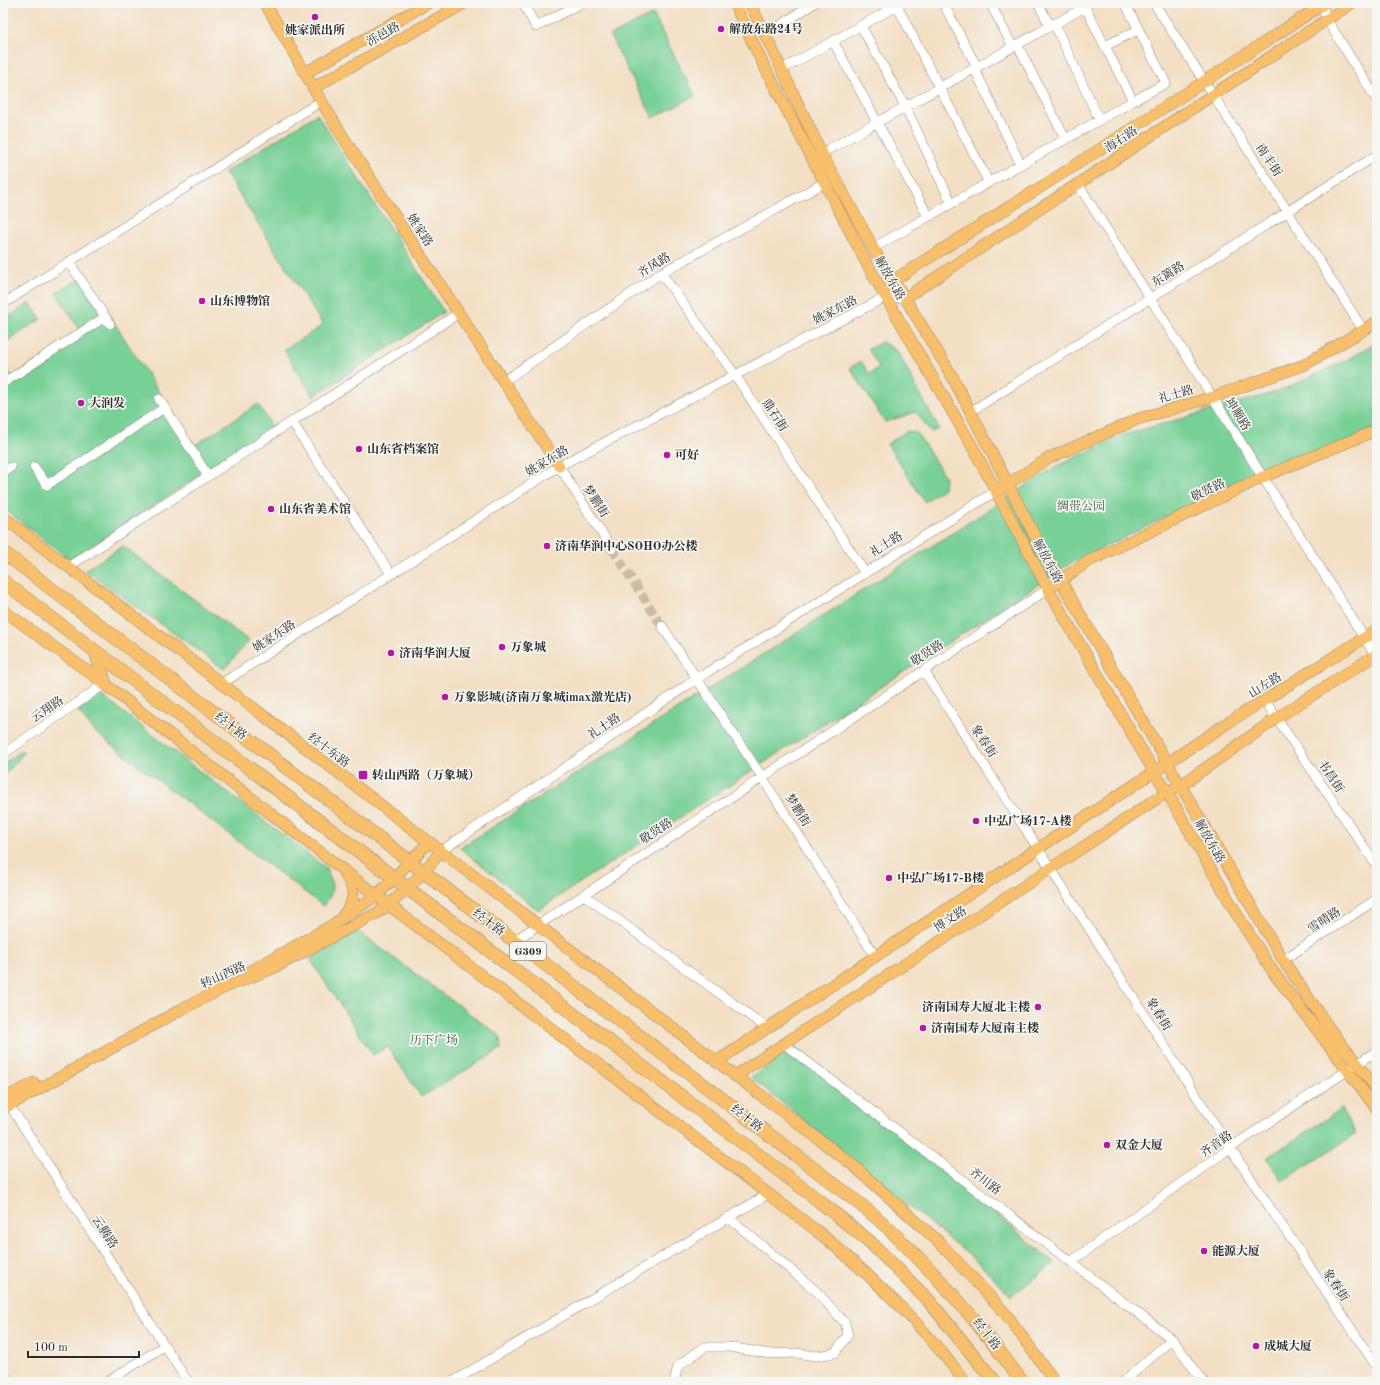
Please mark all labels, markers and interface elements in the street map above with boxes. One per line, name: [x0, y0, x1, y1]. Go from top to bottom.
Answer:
marker: 姚家派出所: [310, 12, 320, 22]
street label: 泺邑路: [364, 19, 402, 49]
place label: 解放东路24号: [729, 22, 803, 36]
place label: 姚家派出所: [285, 23, 345, 37]
marker: 解放东路24号: [716, 24, 726, 34]
street label: 海右路: [1102, 123, 1140, 155]
street label: 南丰街: [1253, 141, 1285, 180]
street label: 姚家路: [404, 211, 436, 249]
street label: 齐风路: [635, 250, 673, 280]
street label: 解放东路: [872, 254, 908, 302]
street label: 东篱路: [1149, 259, 1187, 289]
street label: 姚家东路: [810, 293, 860, 327]
place label: 山东博物馆: [210, 294, 270, 308]
marker: 山东博物馆: [197, 296, 207, 306]
street label: 礼士路: [1157, 382, 1195, 406]
street label: 坤顺路: [1223, 395, 1253, 433]
place label: 大润发: [89, 396, 125, 410]
street label: 鼎石街: [759, 397, 790, 435]
marker: 大润发: [76, 398, 86, 408]
place label: 山东省档案馆: [367, 442, 439, 456]
street label: 姚家东路: [523, 443, 571, 479]
marker: 山东省档案馆: [354, 444, 364, 454]
place label: 可好: [675, 448, 699, 462]
marker: 可好: [662, 450, 672, 460]
street label: 敬贤路: [1189, 476, 1227, 504]
street label: 梦鹏街: [580, 482, 612, 521]
park label: 绸带公园: [1057, 499, 1105, 513]
place label: 山东省美术馆: [279, 502, 351, 516]
marker: 山东省美术馆: [266, 504, 276, 514]
street label: 礼士路: [867, 529, 905, 559]
street label: 解放东路: [1030, 537, 1066, 585]
place label: 济南华润中心SOHO办公楼: [555, 539, 697, 553]
marker: 济南华润中心SOHO办公楼: [542, 541, 552, 551]
street label: 姚家东路: [250, 617, 298, 655]
street label: 敬贤路: [908, 637, 946, 669]
place label: 万象城: [510, 640, 546, 654]
marker: 万象城: [497, 642, 507, 652]
place label: 济南华润大厦: [399, 646, 471, 660]
marker: 济南华润大厦: [386, 648, 396, 658]
street label: 山左路: [1246, 670, 1284, 700]
place label: 万象影城(济南万象城imax激光店): [453, 690, 631, 704]
marker: 万象影城(济南万象城imax激光店): [440, 692, 450, 702]
street label: 云翔路: [28, 693, 66, 725]
street label: 经十路: [212, 710, 250, 742]
street label: 礼士路: [585, 710, 623, 742]
street label: 象春街: [968, 722, 1000, 761]
street label: 经十东路: [306, 730, 352, 770]
street label: 书昌街: [1315, 757, 1347, 796]
place label: 转山西路（万象城）: [372, 768, 480, 782]
marker: 转山西路（万象城）: [357, 769, 369, 781]
street label: 梦鹏街: [783, 791, 814, 830]
place label: 中弘广场17-A楼: [984, 814, 1071, 828]
street label: 敬贤路: [637, 815, 675, 847]
marker: 中弘广场17-A楼: [971, 816, 981, 826]
street label: 解放东路: [1192, 817, 1228, 865]
place label: 中弘广场17-B楼: [897, 871, 984, 885]
marker: 中弘广场17-B楼: [884, 873, 894, 883]
street label: 博文路: [931, 903, 969, 935]
street label: 雪晴路: [1305, 904, 1343, 936]
street label: 经十路: [470, 906, 508, 938]
road number: G309: [510, 942, 546, 960]
street label: 转山西路: [198, 959, 248, 991]
street label: 象春街: [1144, 995, 1175, 1034]
place label: 济南国寿大厦北主楼: [922, 1000, 1030, 1014]
marker: 济南国寿大厦北主楼: [1033, 1002, 1043, 1012]
place label: 济南国寿大厦南主楼: [931, 1021, 1039, 1035]
marker: 济南国寿大厦南主楼: [918, 1023, 928, 1033]
park label: 历下广场: [410, 1033, 458, 1047]
street label: 经十路: [728, 1102, 766, 1134]
street label: 齐音路: [1197, 1128, 1235, 1160]
place label: 双金大厦: [1115, 1138, 1163, 1152]
marker: 双金大厦: [1102, 1140, 1112, 1150]
street label: 齐川路: [966, 1165, 1004, 1197]
street label: 云腾路: [89, 1213, 121, 1251]
place label: 能源大厦: [1212, 1244, 1260, 1258]
marker: 能源大厦: [1199, 1246, 1209, 1256]
street label: 象春街: [1320, 1266, 1352, 1305]
street label: 经十路: [970, 1316, 1004, 1352]
scale bar: [28, 1333, 139, 1359]
place label: 成城大厦: [1264, 1339, 1312, 1353]
marker: 成城大厦: [1251, 1341, 1261, 1351]
text: 100 m: [34, 1342, 68, 1354]

